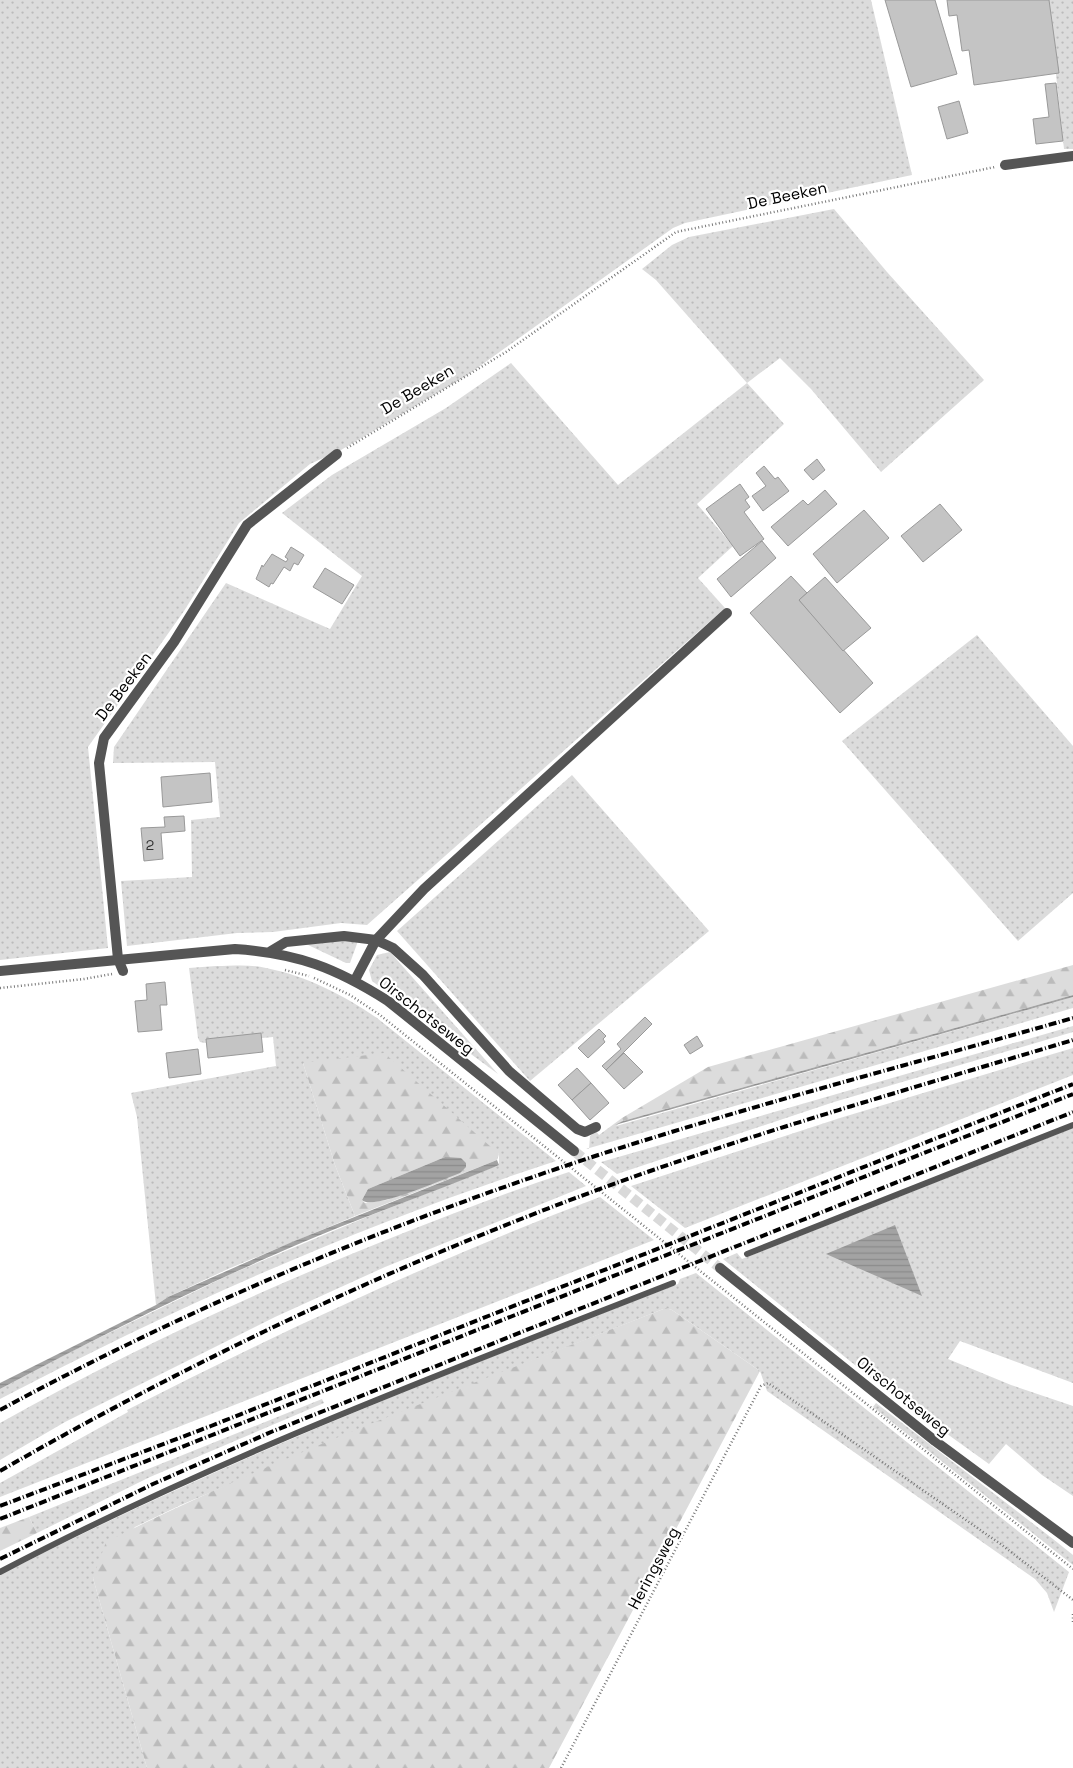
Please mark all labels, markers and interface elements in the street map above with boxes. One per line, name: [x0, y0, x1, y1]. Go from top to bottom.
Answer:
street label: De Beeken: [745, 177, 829, 214]
street label: De Beeken: [377, 360, 457, 419]
street label: De Beeken: [91, 648, 156, 725]
house number: 2: [146, 836, 154, 854]
street label: Oirschotseweg: [375, 972, 479, 1059]
street label: Oirschotseweg: [852, 1352, 955, 1441]
street label: Heringsweg: [623, 1523, 684, 1613]

